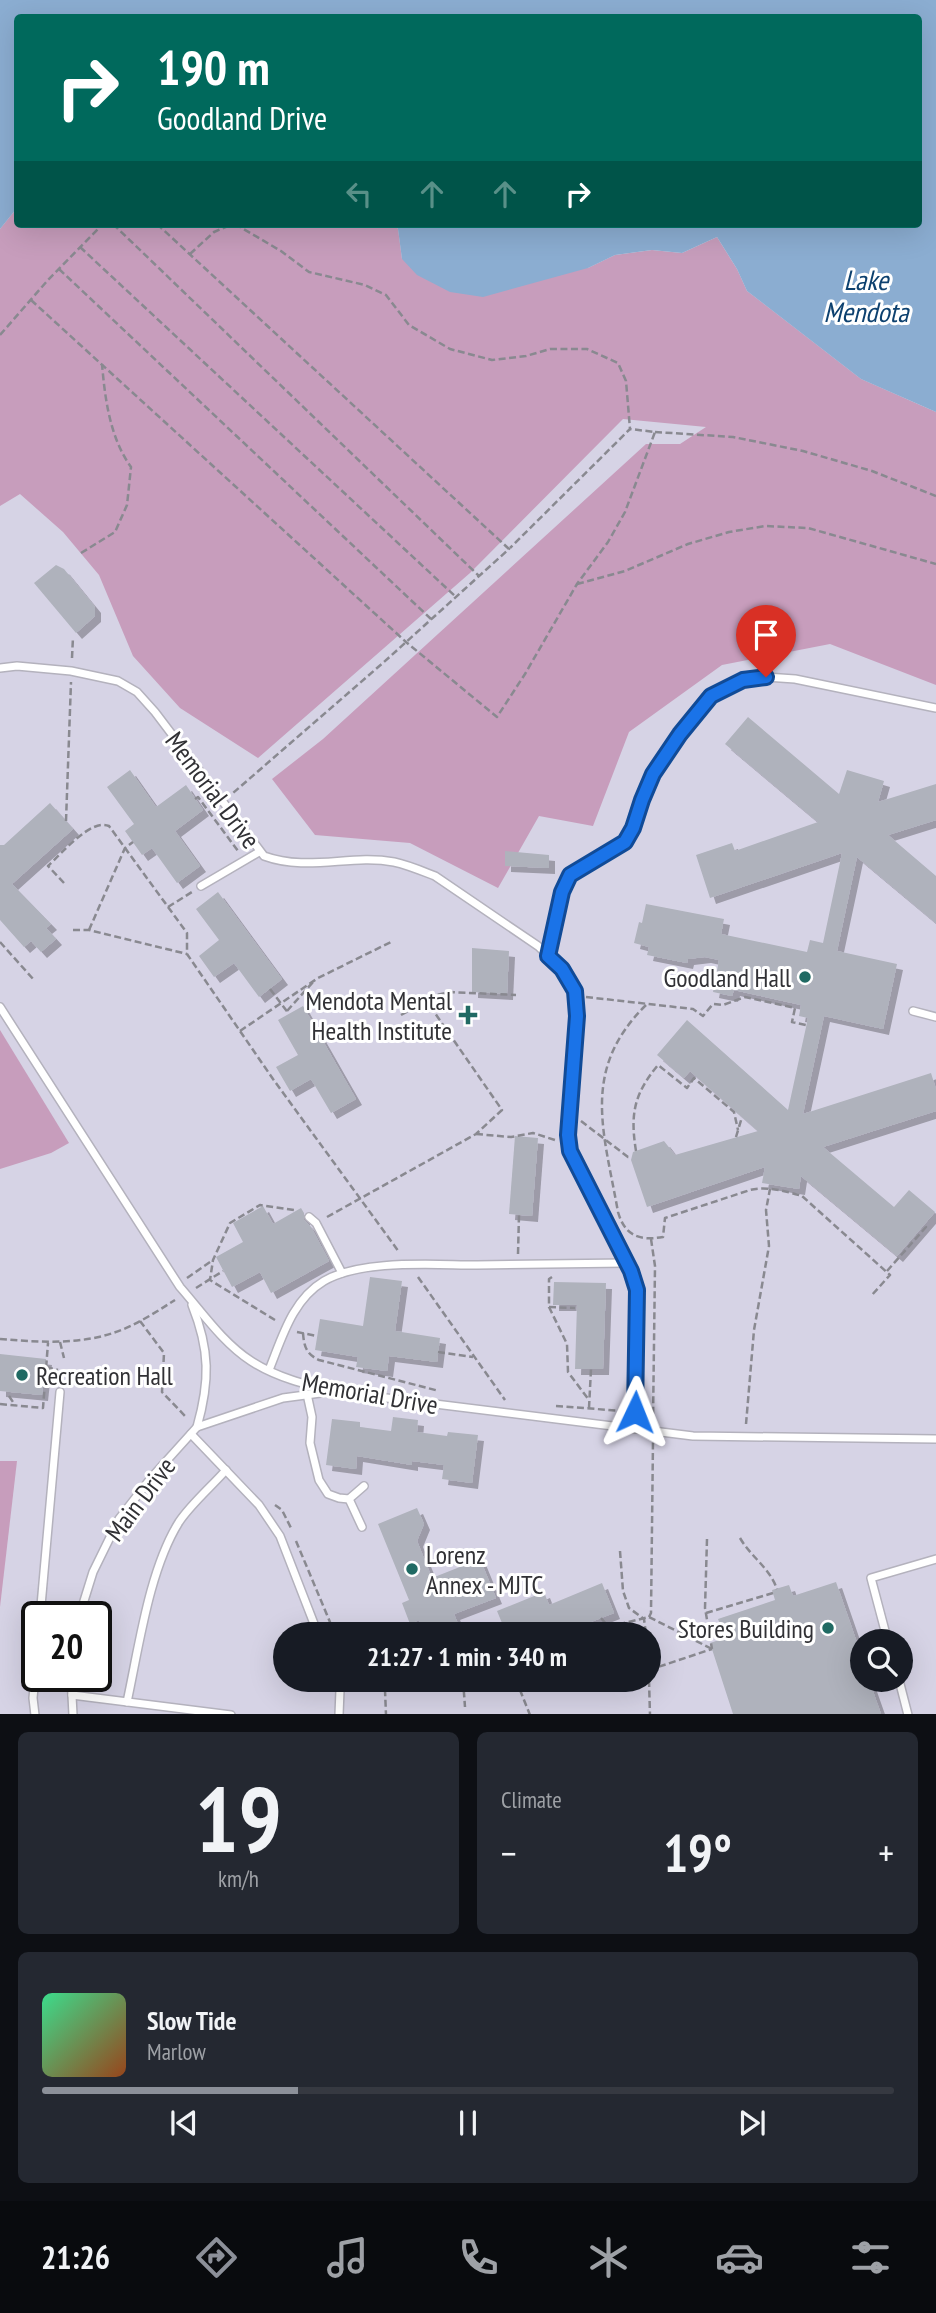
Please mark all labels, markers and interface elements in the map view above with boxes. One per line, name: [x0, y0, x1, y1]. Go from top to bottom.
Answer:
text: 190 m: [157, 35, 270, 99]
icon: right: [42, 42, 133, 133]
text: Goodland Drive: [157, 97, 327, 139]
icon: left: [340, 175, 378, 213]
icon: ahead: [413, 175, 451, 213]
icon: ahead: [486, 175, 524, 213]
icon: right: [559, 175, 597, 213]
water label: Lake Mendota: [824, 261, 910, 330]
pin: [736, 605, 796, 677]
icon: arrive: [747, 616, 785, 654]
street label: Memorial Drive: [158, 725, 268, 855]
place label: Goodland Hall: [663, 961, 791, 994]
marker: Goodland Hall: [797, 969, 813, 985]
place label: Mendota Mental Health Institute: [305, 984, 452, 1047]
marker: Mendota Mental Health Institute: [458, 1005, 478, 1025]
place label: Recreation Hall: [36, 1359, 173, 1392]
street label: Memorial Drive: [299, 1365, 441, 1421]
marker: Recreation Hall: [14, 1367, 30, 1383]
position arrow: [598, 1375, 672, 1449]
street label: Main Drive: [98, 1450, 182, 1548]
place label: Lorenz Annex - MJTC: [426, 1538, 544, 1601]
marker: Lorenz Annex - MJTC: [404, 1561, 420, 1577]
speed limit sign: 20: [21, 1601, 112, 1692]
place label: Stores Building: [678, 1612, 814, 1645]
marker: Stores Building: [820, 1620, 836, 1636]
map controls: [850, 1629, 913, 1692]
button: search: [850, 1629, 913, 1692]
text: 21:27 · 1 min · 340 m: [367, 1640, 567, 1673]
text: 19: [195, 1759, 282, 1877]
text: Climate: [501, 1785, 562, 1814]
text: 19°: [663, 1819, 732, 1886]
text: −: [501, 1828, 517, 1877]
text: +: [878, 1828, 894, 1877]
text: km/h: [218, 1864, 259, 1893]
text: Slow Tide: [147, 2004, 237, 2037]
text: Marlow: [147, 2037, 206, 2066]
icon: previous: [165, 2104, 203, 2142]
icon: pause: [449, 2104, 487, 2142]
icon: next: [733, 2104, 771, 2142]
icon: directions: [192, 2233, 241, 2282]
icon: music: [323, 2233, 372, 2282]
icon: phone: [454, 2233, 503, 2282]
icon: climate: [584, 2233, 633, 2282]
icon: car: [715, 2233, 764, 2282]
icon: filters: [846, 2233, 895, 2282]
text: 21:26: [41, 2236, 110, 2278]

